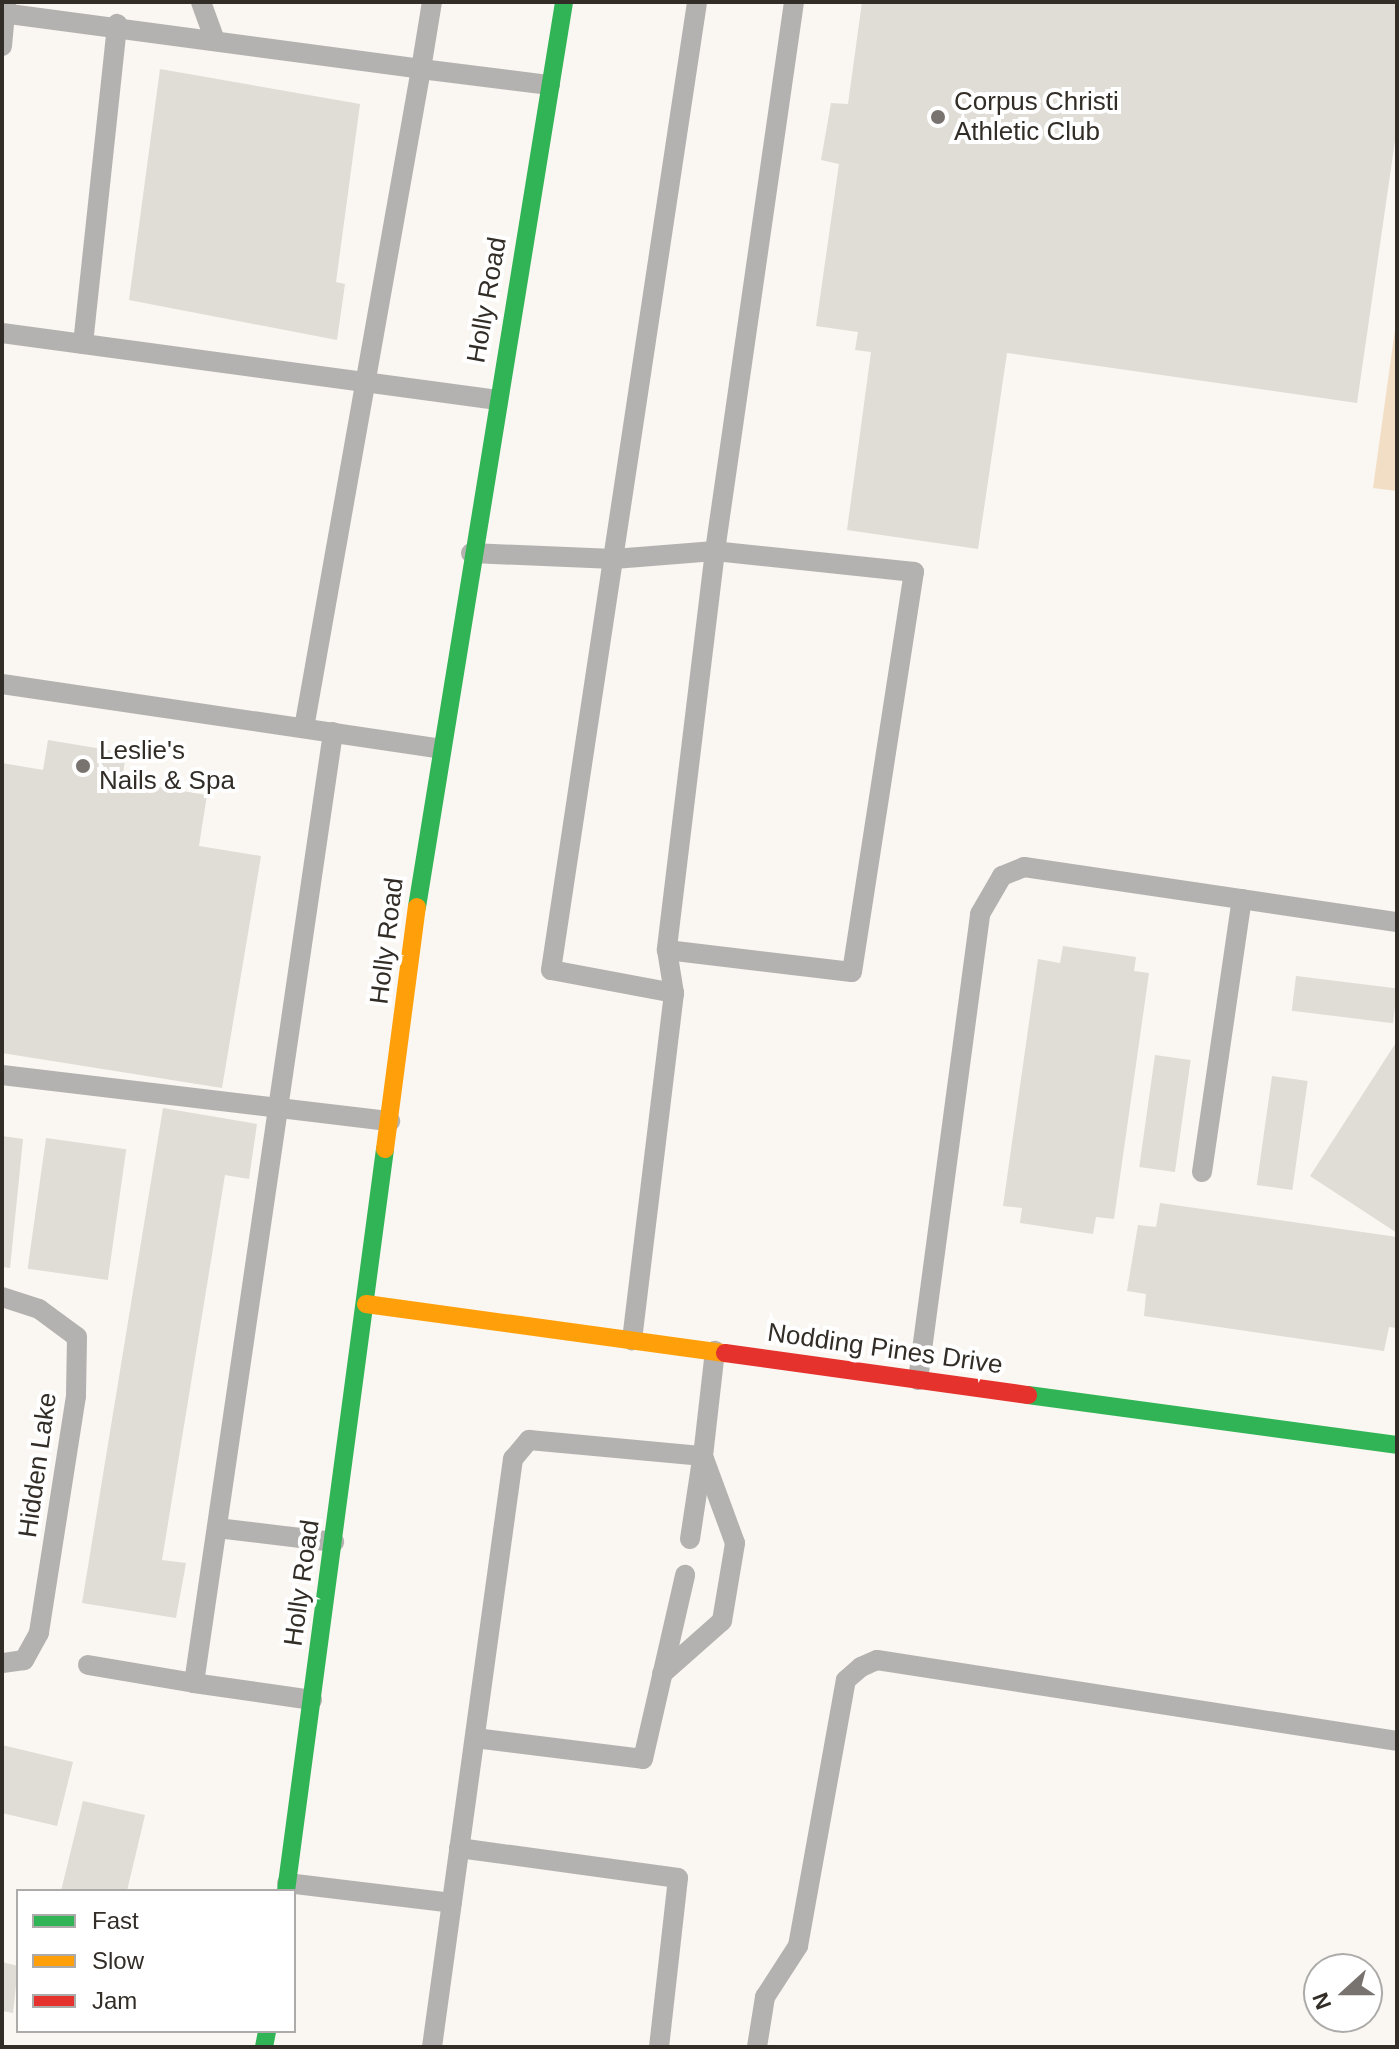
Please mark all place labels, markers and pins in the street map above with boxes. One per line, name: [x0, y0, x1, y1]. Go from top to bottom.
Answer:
place label: Corpus Christi Athletic Club: [954, 86, 1119, 148]
marker: Corpus Christi Athletic Club: [929, 108, 947, 126]
place label: Leslie's Nails & Spa: [99, 735, 235, 796]
marker: Leslie's Nails & Spa: [74, 757, 92, 775]

